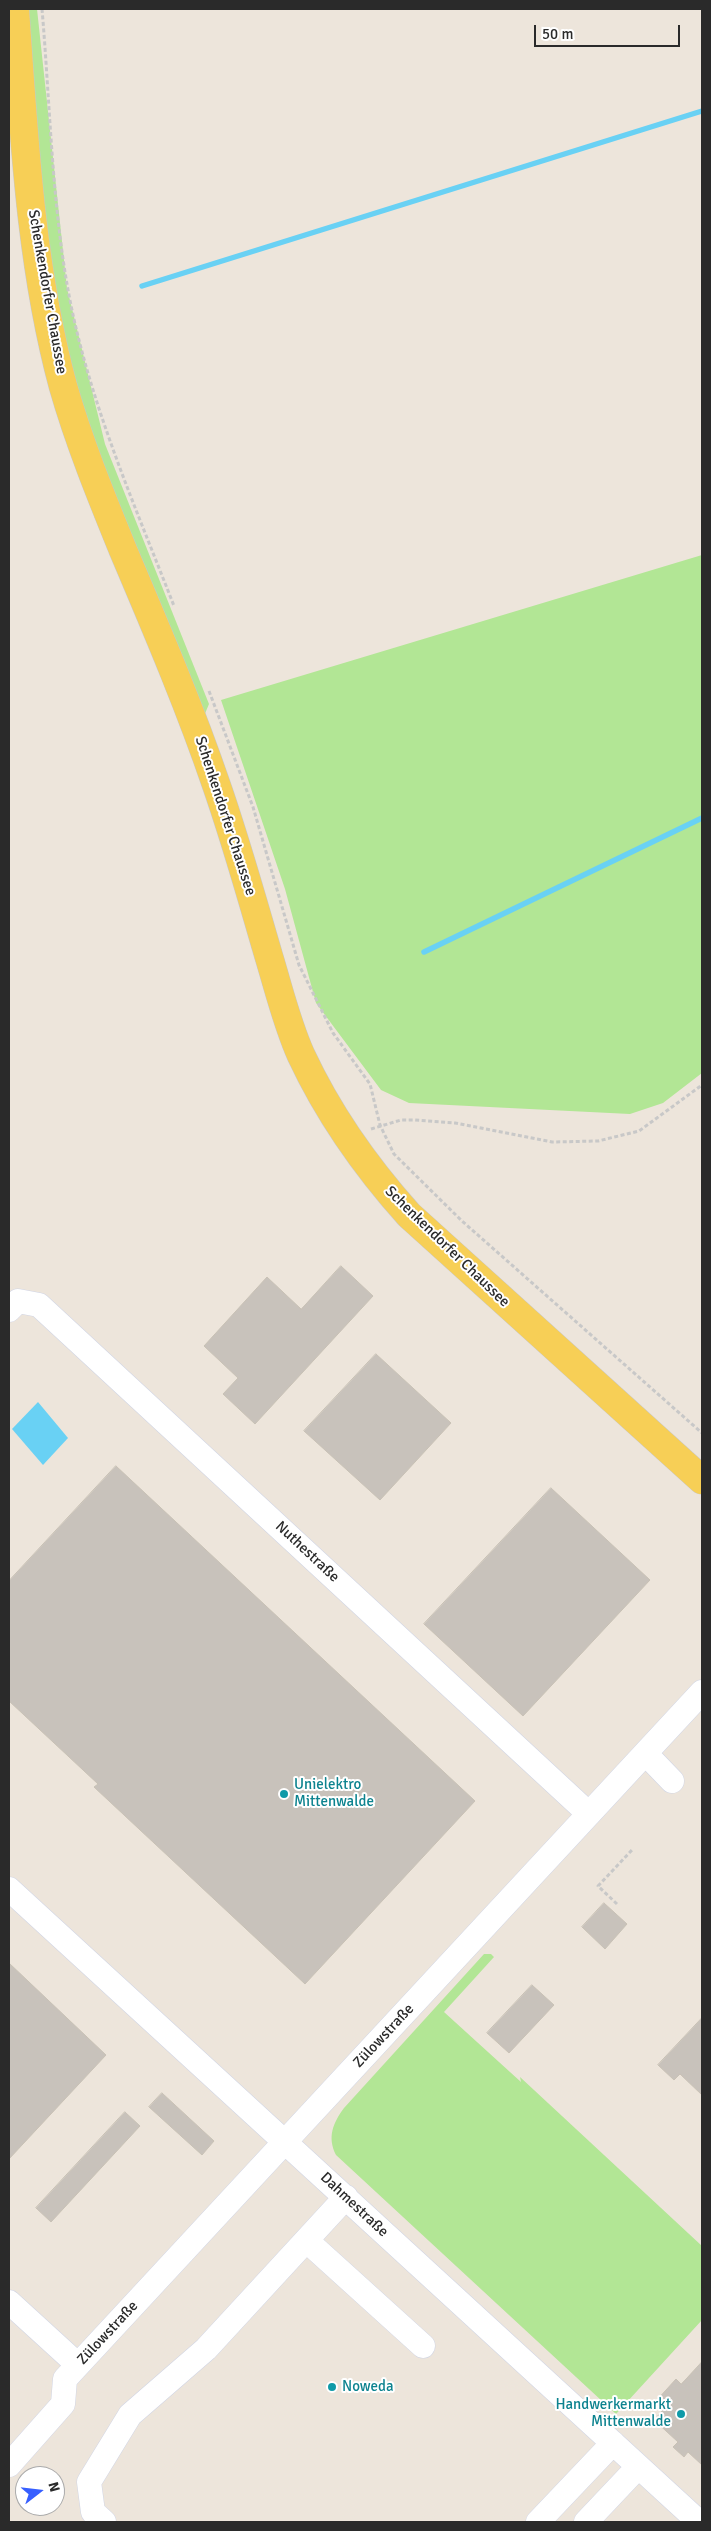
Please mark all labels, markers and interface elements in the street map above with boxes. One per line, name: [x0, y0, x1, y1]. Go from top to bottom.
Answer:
scale bar: [536, 15, 682, 47]
text: 50 m: [542, 25, 573, 43]
street label: Schenkendorfer Chaussee: [24, 209, 70, 375]
street label: Schenkendorfer Chaussee: [191, 734, 259, 898]
street label: Schenkendorfer Chaussee: [381, 1183, 513, 1311]
street label: Nuthestraße: [271, 1518, 343, 1586]
place label: Unielektro Mittenwalde: [294, 1776, 374, 1811]
marker: Unielektro Mittenwalde: [278, 1788, 290, 1800]
street label: Zülowstraße: [350, 2000, 418, 2072]
street label: Dahmestraße: [316, 2169, 392, 2241]
street label: Zülowstraße: [74, 2297, 142, 2369]
place label: Noweda: [342, 2378, 394, 2396]
marker: Noweda: [326, 2381, 338, 2393]
place label: Handwerkermarkt Mittenwalde: [555, 2396, 671, 2431]
marker: Handwerkermarkt Mittenwalde: [675, 2408, 687, 2420]
north arrow: [15, 2466, 65, 2516]
text: N: [44, 2480, 63, 2494]

